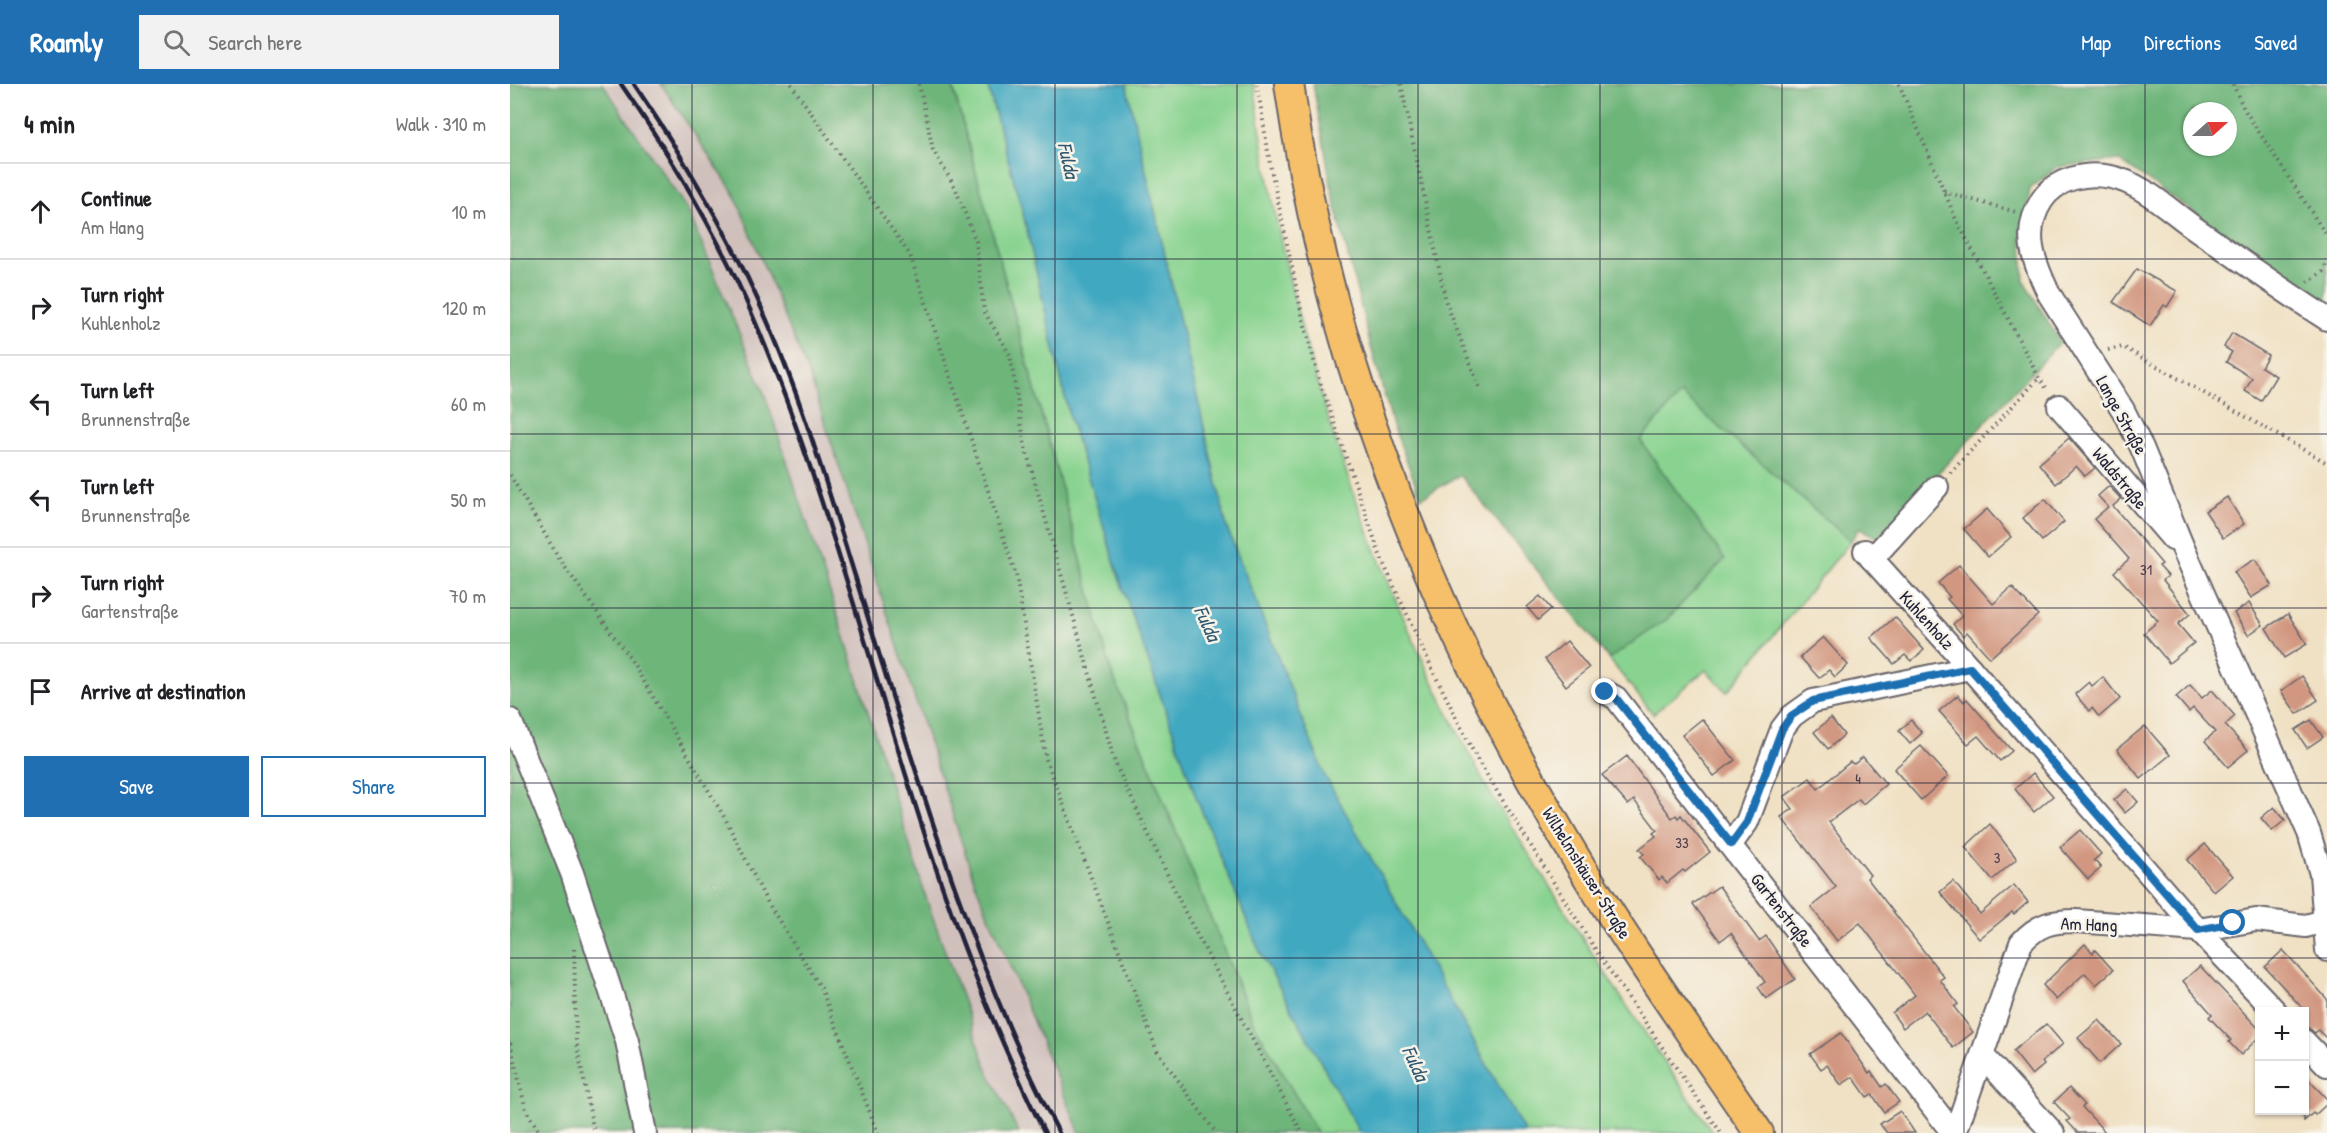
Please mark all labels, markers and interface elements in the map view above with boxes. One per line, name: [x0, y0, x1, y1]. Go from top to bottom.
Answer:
search box: [139, 15, 559, 69]
text: Roamly: [30, 23, 103, 61]
icon: search: [160, 26, 193, 59]
text: Search here: [208, 27, 302, 57]
text: Map: [2081, 28, 2111, 57]
text: Directions: [2144, 28, 2221, 57]
text: Saved: [2254, 28, 2297, 57]
north arrow: [2183, 102, 2237, 156]
text: 4 min: [24, 106, 75, 141]
text: Walk · 310 m: [396, 110, 486, 137]
water label: Fulda: [1052, 139, 1087, 183]
text: Continue: [81, 183, 152, 213]
icon: ahead: [24, 195, 57, 228]
text: 10 m: [452, 198, 486, 225]
text: Am Hang: [81, 213, 144, 240]
text: Turn right: [81, 279, 164, 309]
icon: right: [24, 291, 57, 324]
text: 120 m: [442, 294, 486, 321]
text: Kuhlenholz: [81, 309, 161, 336]
street label: Lange Straße: [2090, 371, 2154, 459]
text: Turn left: [81, 375, 154, 405]
icon: left: [24, 387, 57, 420]
text: 60 m: [451, 390, 486, 417]
text: Brunnenstraße: [81, 405, 191, 432]
street label: Waldstraße: [2087, 442, 2153, 514]
text: Turn left: [81, 471, 154, 501]
icon: left: [24, 483, 57, 516]
text: 50 m: [450, 486, 486, 513]
text: Brunnenstraße: [81, 501, 191, 528]
house number: 31: [2140, 559, 2152, 580]
text: Turn right: [81, 567, 164, 597]
icon: right: [24, 579, 57, 612]
text: 70 m: [449, 582, 486, 609]
street label: Kuhlenholz: [1894, 585, 1960, 655]
text: Gartenstraße: [81, 597, 179, 624]
water label: Fulda: [1188, 601, 1229, 647]
icon: arrive: [24, 675, 57, 708]
text: Arrive at destination: [81, 676, 246, 706]
route end: [1591, 678, 1617, 704]
button: Save: [24, 756, 249, 817]
button: Share: [261, 756, 486, 817]
house number: 4: [1855, 768, 1861, 789]
street label: Wilhelmshäuser Straße: [1536, 802, 1638, 944]
house number: 33: [1675, 832, 1689, 853]
house number: 3: [1994, 847, 2001, 868]
street label: Gartenstraße: [1745, 868, 1819, 952]
route start: [2219, 909, 2245, 935]
street label: Am Hang: [2060, 911, 2118, 937]
map controls: [2255, 1007, 2309, 1115]
button: +: [2255, 1007, 2309, 1061]
water label: Fulda: [1396, 1041, 1437, 1087]
button: −: [2255, 1061, 2309, 1115]

